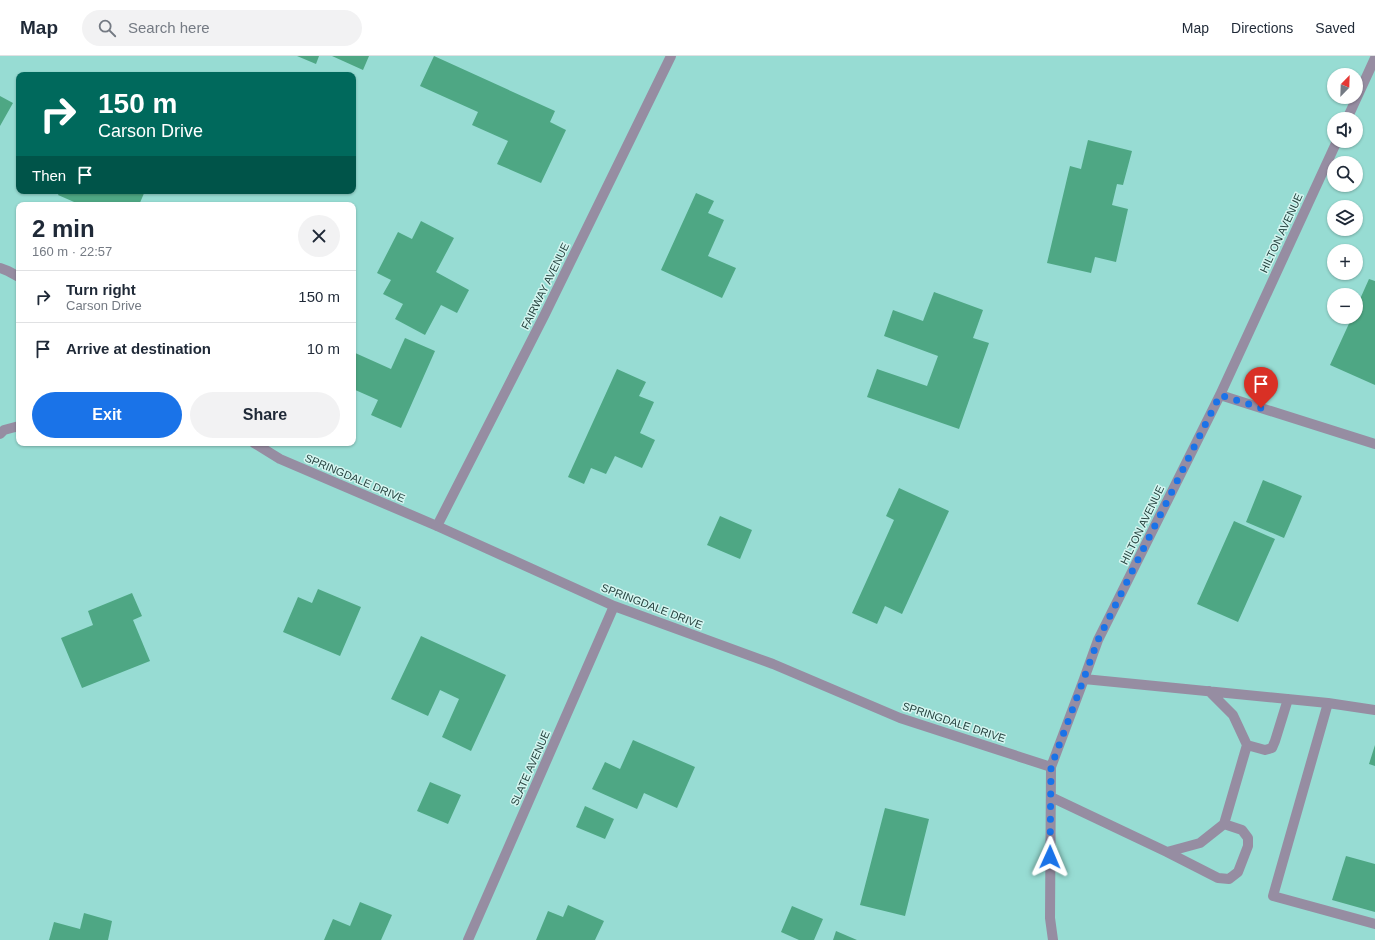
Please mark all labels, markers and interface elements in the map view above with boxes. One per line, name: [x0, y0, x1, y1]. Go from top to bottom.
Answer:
search box: [82, 10, 362, 46]
text: Map: [20, 17, 58, 38]
icon: search: [96, 17, 118, 39]
text: Search here: [128, 19, 210, 36]
text: Map: [1182, 20, 1209, 36]
text: Directions: [1231, 20, 1293, 36]
text: Saved: [1315, 20, 1355, 36]
north arrow: [1327, 68, 1363, 104]
map controls: [1327, 68, 1363, 324]
icon: right: [32, 88, 84, 140]
text: 150 m: [98, 88, 177, 119]
button: sound: [1327, 112, 1363, 148]
text: Carson Drive: [98, 121, 203, 141]
button: search: [1327, 156, 1363, 192]
icon: arrive: [74, 164, 96, 186]
text: Then: [32, 167, 66, 184]
street label: HILTON AVENUE: [1257, 191, 1305, 275]
button: layers: [1327, 200, 1363, 236]
text: 2 min: [32, 215, 95, 242]
button: close: [298, 215, 340, 257]
street label: FAIRWAY AVENUE: [519, 241, 571, 331]
text: 160 m · 22:57: [32, 244, 112, 259]
button: +: [1327, 244, 1363, 280]
text: Turn right: [66, 281, 136, 298]
icon: right: [32, 286, 54, 308]
text: 150 m: [298, 288, 340, 305]
button: −: [1327, 288, 1363, 324]
text: Carson Drive: [66, 298, 142, 313]
icon: arrive: [32, 338, 54, 360]
text: Arrive at destination: [66, 340, 211, 357]
text: 10 m: [307, 340, 340, 357]
pin: [1244, 367, 1278, 408]
icon: arrive: [1250, 373, 1272, 395]
button: Exit: [32, 392, 182, 438]
button: Share: [190, 392, 340, 438]
street label: SPRINGDALE DRIVE: [303, 451, 407, 505]
street label: HILTON AVENUE: [1118, 484, 1166, 566]
street label: SPRINGDALE DRIVE: [600, 581, 704, 631]
street label: SPRINGDALE DRIVE: [901, 700, 1007, 744]
street label: SLATE AVENUE: [508, 729, 552, 807]
position arrow: [1029, 836, 1071, 878]

